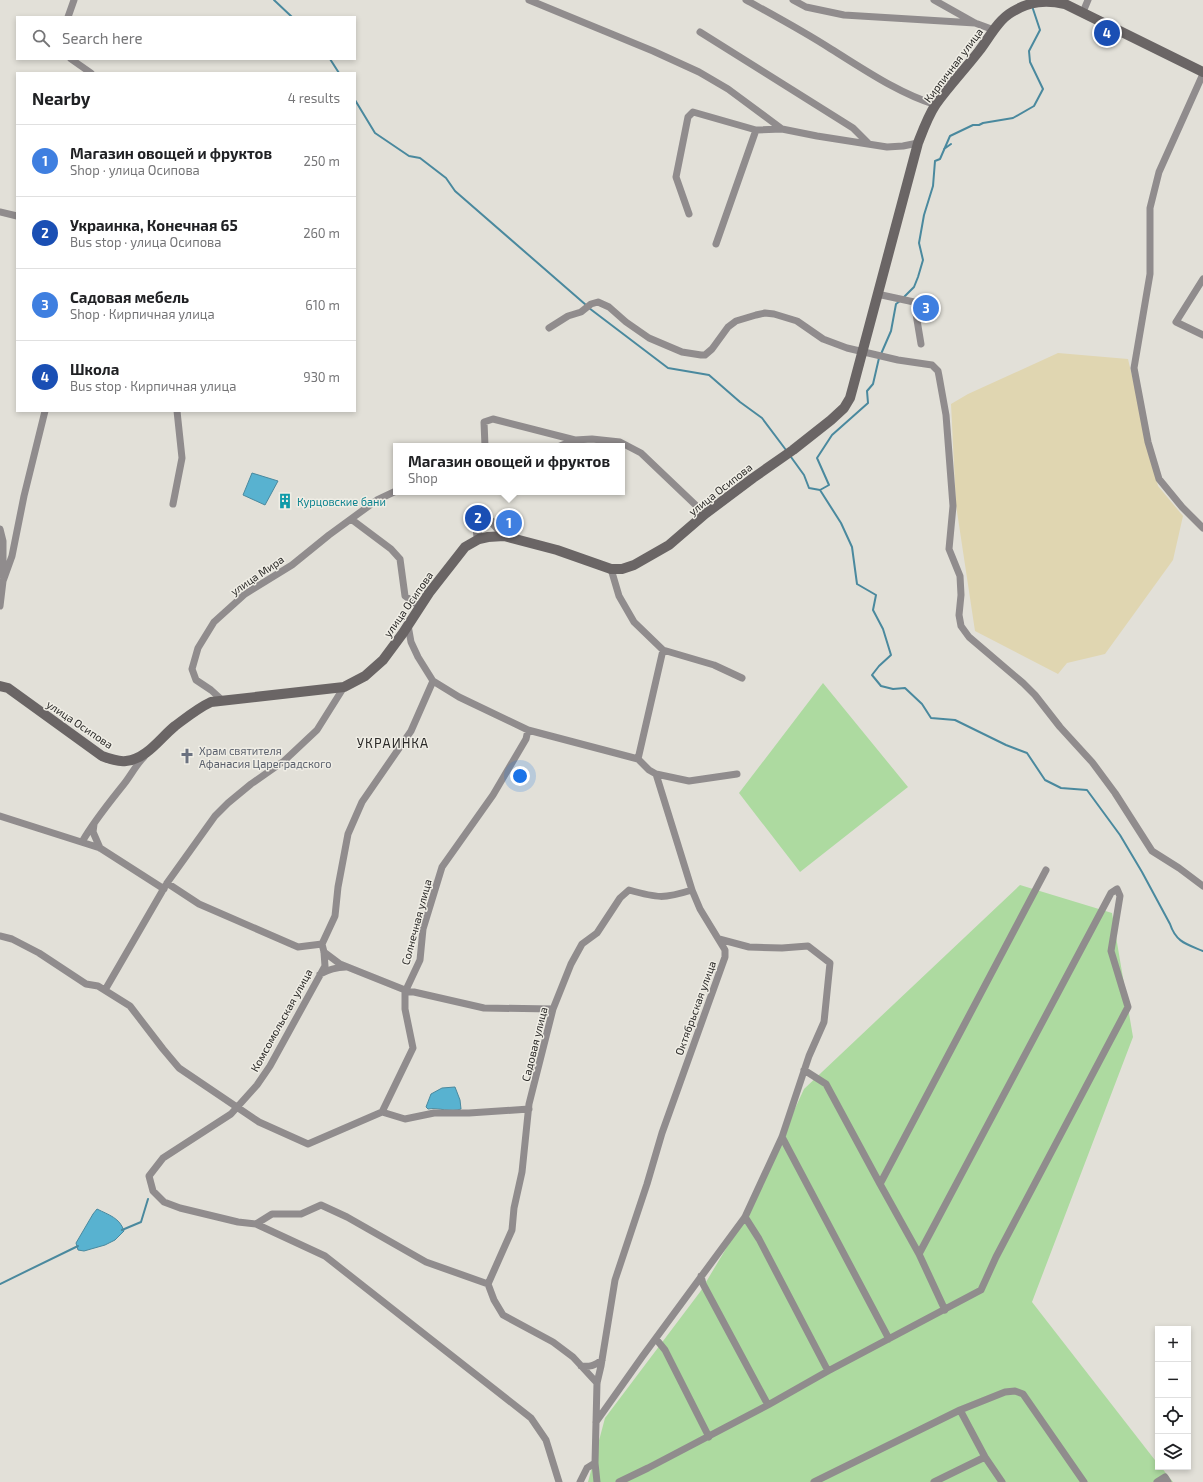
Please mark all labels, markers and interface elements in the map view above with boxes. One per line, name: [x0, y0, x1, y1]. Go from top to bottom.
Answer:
search box: [16, 16, 356, 60]
pin: 4: [1094, 18, 1120, 48]
street label: Кирпичная улица: [921, 25, 986, 105]
icon: search: [30, 27, 52, 49]
text: Search here: [62, 29, 143, 47]
text: Nearby: [32, 88, 90, 108]
text: 4 results: [288, 90, 340, 106]
text: Магазин овощей и фруктов: [70, 144, 272, 162]
text: 1: [42, 153, 48, 169]
text: 250 m: [304, 153, 340, 169]
text: Shop · улица Осипова: [70, 162, 200, 178]
text: Украинка, Конечная 65: [70, 216, 238, 234]
text: 2: [41, 225, 49, 241]
text: 260 m: [303, 225, 340, 241]
text: Bus stop · улица Осипова: [70, 234, 221, 250]
text: Садовая мебель: [70, 288, 189, 306]
pin: 3: [913, 293, 939, 323]
text: 3: [41, 297, 49, 313]
text: 610 m: [305, 297, 340, 313]
text: Shop · Кирпичная улица: [70, 306, 215, 322]
text: Школа: [70, 360, 119, 378]
text: 4: [41, 369, 49, 385]
text: 930 m: [303, 369, 340, 385]
text: Bus stop · Кирпичная улица: [70, 378, 236, 394]
popup: [393, 443, 625, 495]
text: Магазин овощей и фруктов: [408, 452, 610, 470]
street label: улица Осипова: [686, 460, 755, 519]
text: Shop: [408, 470, 438, 486]
building icon: Курцовские бани: [276, 492, 294, 510]
place label: Курцовские бани: [297, 495, 386, 509]
pin: 2: [465, 503, 491, 533]
pin: 1: [496, 508, 522, 538]
street label: улица Мира: [228, 552, 287, 598]
street label: улица Осипова: [381, 569, 436, 640]
street label: улица Осипова: [44, 697, 116, 752]
district label: УКРАИНКА: [357, 735, 429, 751]
place label: Храм святителя Афанасия Цареградского: [199, 744, 331, 770]
church icon: Храм святителя Афанасия Цареградского: [178, 747, 196, 765]
your location: [510, 766, 530, 786]
street label: Солнечная улица: [398, 878, 435, 967]
street label: Октябрьская улица: [672, 959, 719, 1057]
street label: Комсомольская улица: [247, 966, 316, 1074]
street label: Садовая улица: [518, 1005, 551, 1083]
map controls: [1155, 1326, 1191, 1470]
button: +: [1155, 1326, 1191, 1362]
button: −: [1155, 1362, 1191, 1398]
button: locate: [1155, 1398, 1191, 1434]
button: layers: [1155, 1434, 1191, 1470]

